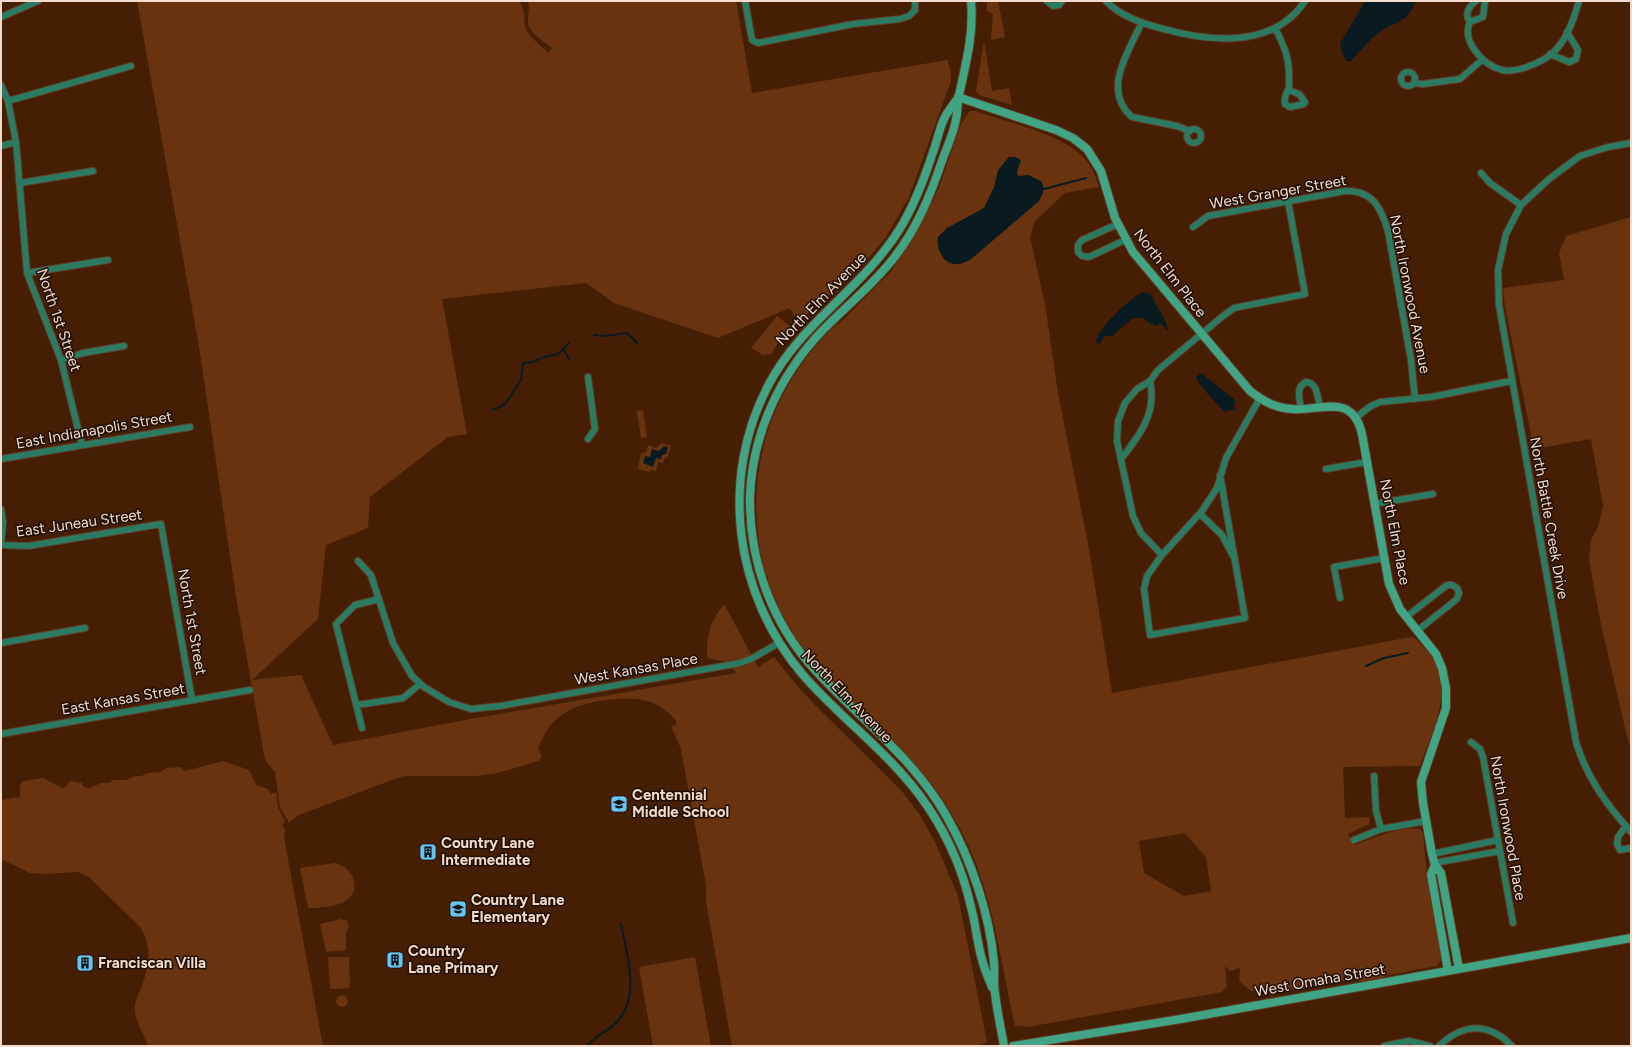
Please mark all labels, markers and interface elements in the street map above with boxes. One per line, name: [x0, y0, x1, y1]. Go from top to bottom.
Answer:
street label: West Granger Street: [1208, 171, 1348, 213]
street label: North Ironwood Avenue: [1386, 213, 1434, 375]
street label: North Elm Place: [1130, 225, 1210, 321]
street label: North Elm Avenue: [772, 249, 870, 349]
street label: North 1st Street: [33, 266, 85, 374]
street label: East Indianapolis Street: [14, 407, 174, 453]
street label: North Battle Creek Drive: [1526, 435, 1572, 601]
street label: North Elm Place: [1376, 477, 1414, 587]
street label: East Juneau Street: [15, 505, 144, 541]
street label: North 1st Street: [174, 567, 210, 677]
street label: North Elm Avenue: [798, 646, 896, 746]
street label: West Kansas Place: [573, 649, 699, 689]
street label: East Kansas Street: [60, 679, 187, 719]
street label: North Ironwood Place: [1486, 754, 1530, 902]
place label: Centennial Middle School: [632, 786, 729, 821]
school or university icon: Centennial Middle School: [609, 794, 629, 814]
place label: Country Lane Intermediate: [441, 834, 535, 869]
building icon: Country Lane Intermediate: [418, 842, 438, 862]
place label: Country Lane Elementary: [471, 891, 565, 926]
school or university icon: Country Lane Elementary: [448, 899, 468, 919]
place label: Country Lane Primary: [408, 942, 499, 977]
building icon: Country Lane Primary: [385, 950, 405, 970]
building icon: Franciscan Villa: [75, 953, 95, 973]
place label: Franciscan Villa: [98, 954, 206, 972]
street label: West Omaha Street: [1253, 960, 1387, 1000]

